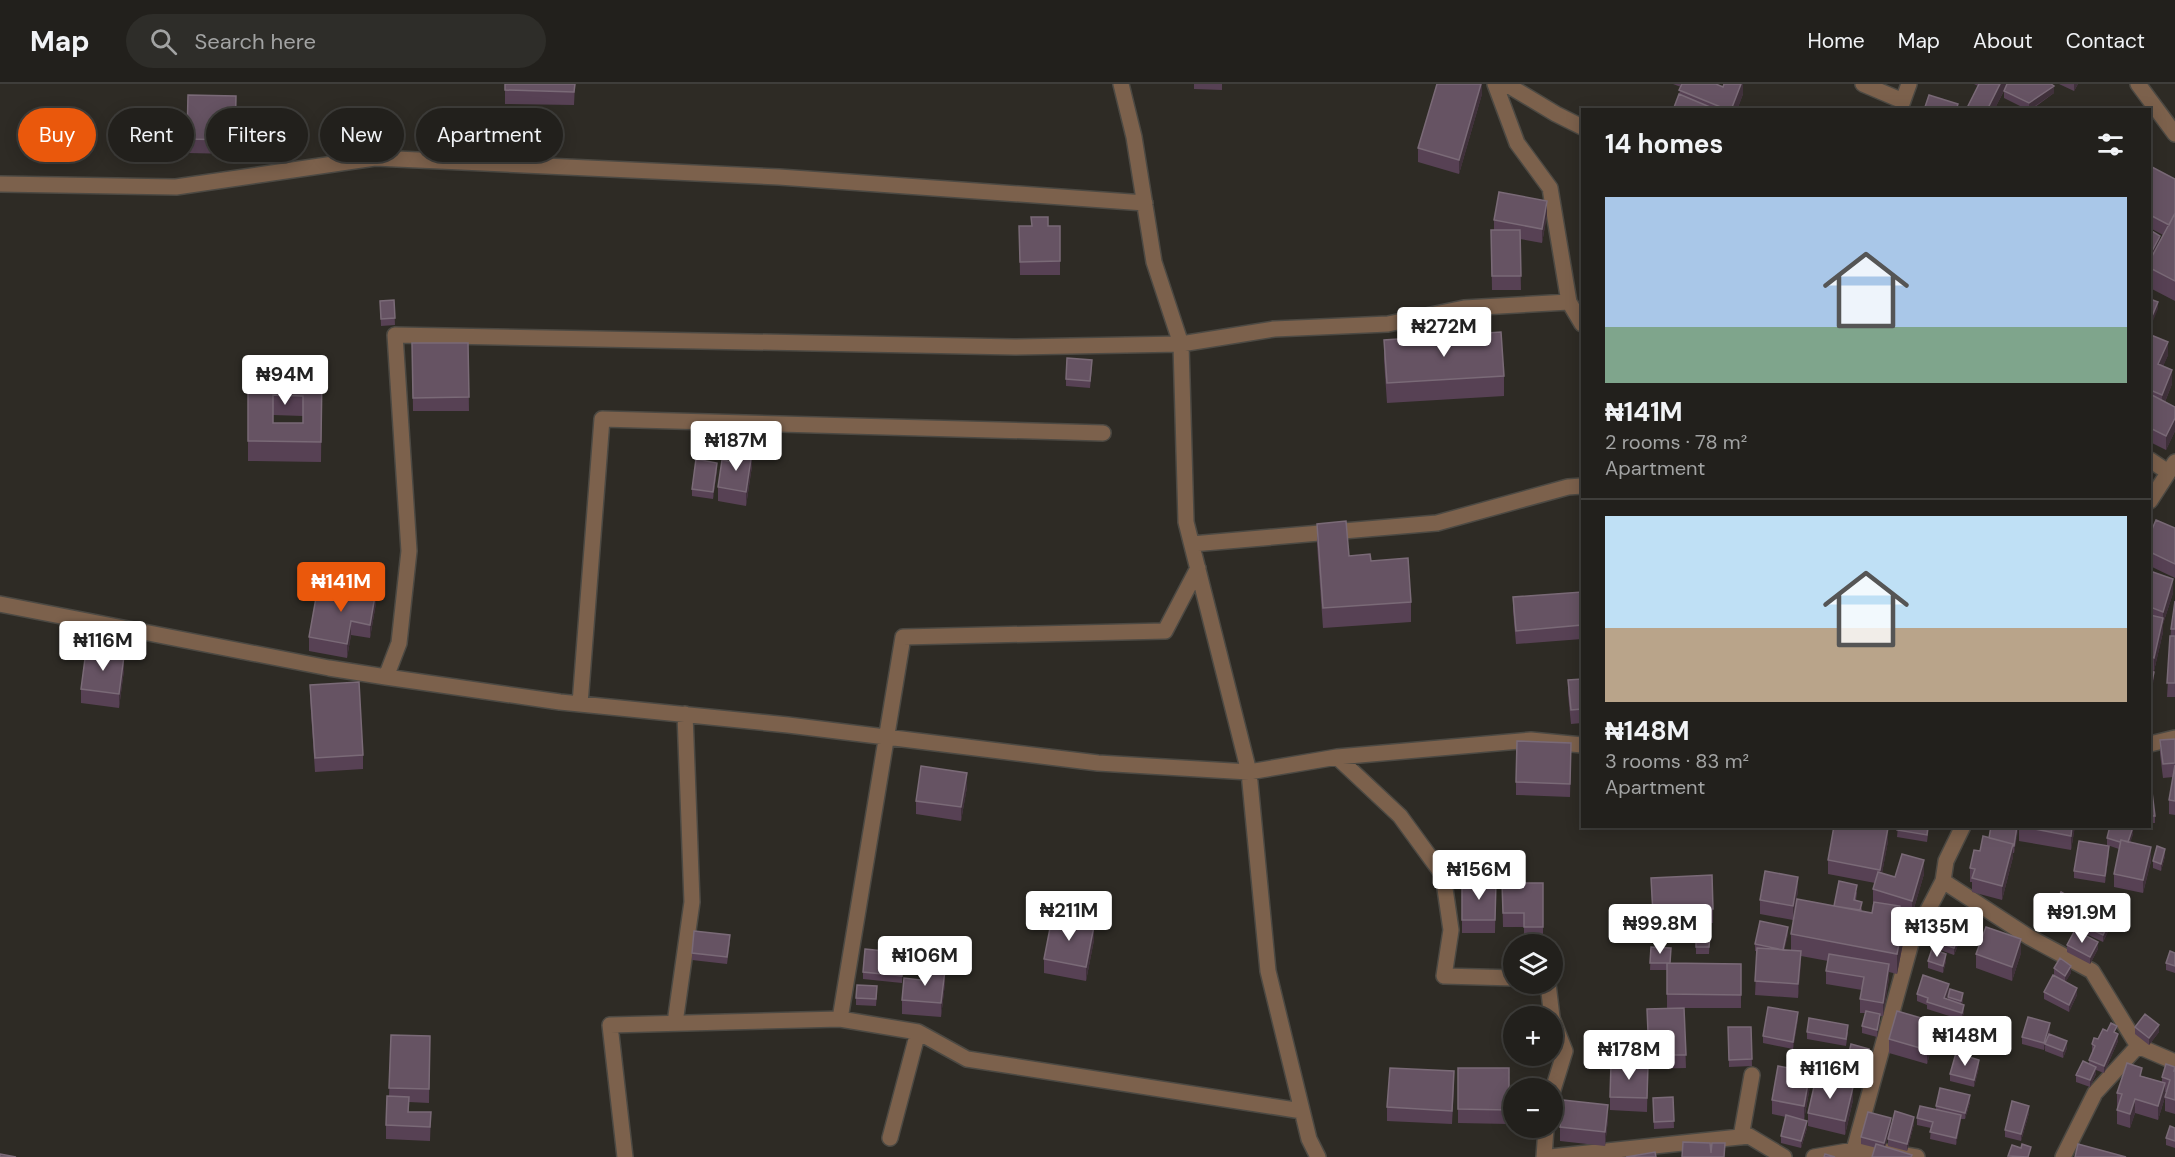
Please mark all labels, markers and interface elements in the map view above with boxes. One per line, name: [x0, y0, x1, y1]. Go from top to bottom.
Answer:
search box: [126, 14, 546, 68]
text: Map: [30, 23, 90, 60]
icon: search: [147, 25, 180, 58]
text: Search here: [195, 27, 316, 56]
text: Home: [1807, 27, 1865, 55]
text: Map: [1898, 27, 1940, 55]
text: About: [1973, 27, 2033, 55]
text: Contact: [2066, 27, 2145, 55]
chip: Buy: [18, 108, 96, 162]
chip: Rent: [108, 108, 194, 162]
chip: Filters: [206, 108, 308, 162]
chip: New: [320, 108, 404, 162]
chip: Apartment: [416, 108, 563, 162]
text: 14 homes: [1605, 127, 1723, 161]
icon: filters: [2094, 128, 2127, 161]
icon: home: [1812, 236, 1920, 344]
pin: ₦272M: [1402, 307, 1486, 358]
text: ₦272M: [1411, 313, 1477, 339]
pin: ₦94M: [249, 355, 321, 406]
text: ₦94M: [256, 361, 314, 387]
text: ₦141M: [1605, 395, 1683, 429]
pin: ₦187M: [694, 421, 778, 472]
text: ₦187M: [705, 427, 767, 453]
text: 2 rooms · 78 m²: [1605, 429, 1747, 455]
text: Apartment: [1605, 455, 1705, 481]
icon: home: [1812, 555, 1920, 663]
pin: ₦141M: [299, 562, 383, 613]
text: ₦141M: [311, 568, 371, 594]
pin: ₦116M: [61, 621, 145, 672]
text: ₦116M: [73, 627, 133, 653]
text: ₦148M: [1605, 714, 1690, 748]
text: 3 rooms · 83 m²: [1605, 748, 1749, 774]
text: Apartment: [1605, 774, 1705, 800]
pin: ₦156M: [1437, 850, 1521, 901]
text: ₦156M: [1447, 856, 1511, 882]
pin: ₦211M: [1027, 891, 1111, 942]
pin: ₦91.9M: [2033, 893, 2131, 944]
text: ₦211M: [1040, 897, 1098, 923]
text: ₦91.9M: [2047, 899, 2117, 925]
pin: ₦99.8M: [1611, 904, 1709, 955]
pin: ₦135M: [1895, 907, 1979, 958]
text: ₦99.8M: [1623, 910, 1697, 936]
text: ₦135M: [1905, 913, 1969, 939]
map controls: [1503, 934, 1563, 1138]
button: layers: [1503, 934, 1563, 994]
pin: ₦106M: [883, 936, 967, 987]
text: ₦106M: [892, 942, 958, 968]
button: +: [1503, 1006, 1563, 1066]
pin: ₦148M: [1923, 1016, 2007, 1067]
text: ₦148M: [1932, 1022, 1998, 1048]
pin: ₦178M: [1587, 1030, 1671, 1081]
text: ₦178M: [1598, 1036, 1660, 1062]
pin: ₦116M: [1788, 1049, 1872, 1100]
text: ₦116M: [1800, 1055, 1860, 1081]
button: −: [1503, 1078, 1563, 1138]

